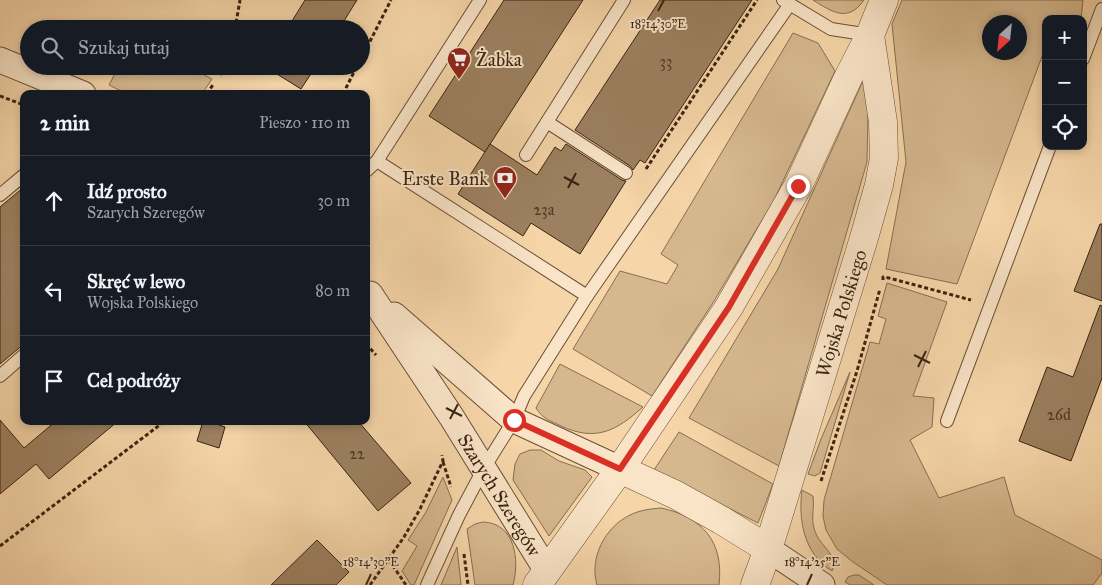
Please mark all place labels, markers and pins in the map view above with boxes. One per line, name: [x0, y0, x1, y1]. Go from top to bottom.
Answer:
supermarket icon: Żabka: [446, 46, 472, 80]
place label: Żabka: [476, 48, 523, 71]
bank icon: Erste Bank: [492, 165, 518, 199]
place label: Erste Bank: [402, 167, 488, 190]

